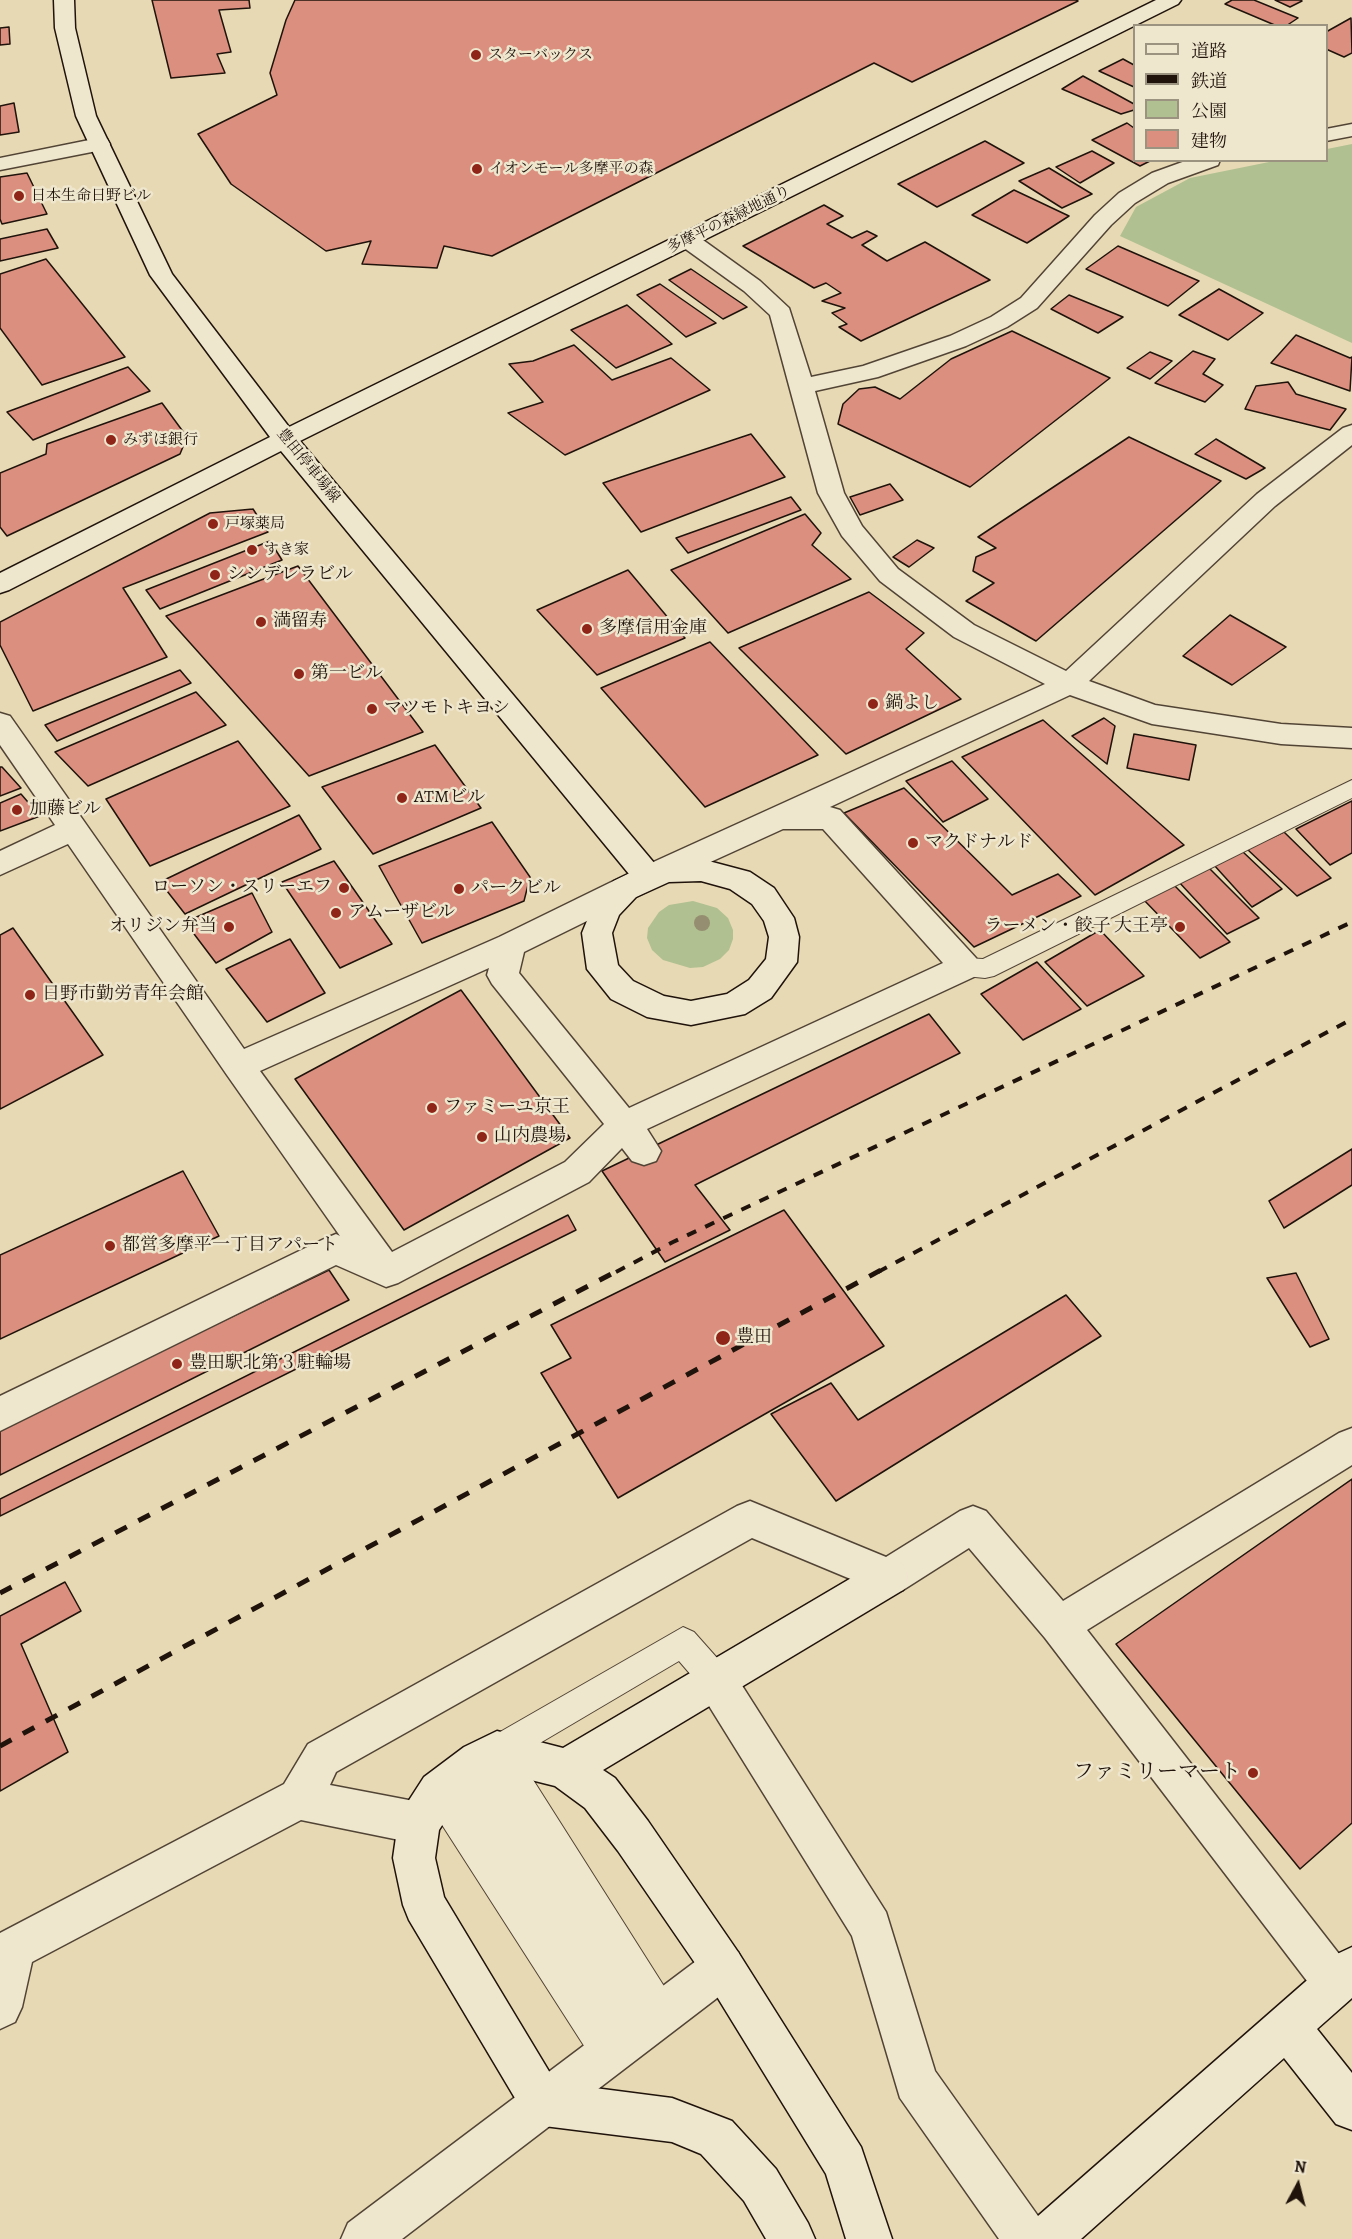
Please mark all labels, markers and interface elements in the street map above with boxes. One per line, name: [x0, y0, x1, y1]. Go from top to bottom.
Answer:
legend: [1133, 24, 1328, 162]
text: 道路: [1191, 39, 1227, 63]
place label: スターバックス: [488, 46, 593, 64]
marker: スターバックス: [469, 48, 483, 62]
text: 鉄道: [1191, 69, 1227, 93]
text: 公園: [1191, 99, 1227, 123]
text: 建物: [1191, 129, 1227, 153]
place label: イオンモール多摩平の森: [489, 160, 653, 178]
marker: イオンモール多摩平の森: [470, 162, 484, 176]
street label: 多摩平の森緑地通り: [664, 182, 794, 258]
place label: 日本生命日野ビル: [31, 187, 151, 205]
marker: 日本生命日野ビル: [12, 189, 26, 203]
street label: 豊田停車場線: [273, 425, 343, 507]
place label: みずほ銀行: [123, 431, 198, 449]
marker: みずほ銀行: [104, 433, 118, 447]
place label: 戸塚薬局: [225, 515, 285, 533]
marker: 戸塚薬局: [206, 517, 220, 531]
place label: すき家: [264, 541, 309, 559]
marker: すき家: [245, 543, 259, 557]
place label: シンデレラビル: [227, 564, 353, 586]
marker: シンデレラビル: [208, 568, 222, 582]
place label: 満留寿: [273, 611, 327, 633]
marker: 満留寿: [254, 615, 268, 629]
place label: 多摩信用金庫: [599, 618, 707, 640]
marker: 多摩信用金庫: [580, 622, 594, 636]
place label: 第一ビル: [311, 663, 383, 685]
marker: 第一ビル: [292, 667, 306, 681]
place label: 鍋よし: [885, 693, 939, 715]
marker: 鍋よし: [866, 697, 880, 711]
place label: マツモトキヨシ: [384, 698, 510, 720]
marker: マツモトキヨシ: [365, 702, 379, 716]
place label: ATMビル: [414, 787, 485, 809]
marker: ATMビル: [395, 791, 409, 805]
place label: 加藤ビル: [29, 799, 101, 821]
marker: 加藤ビル: [10, 803, 24, 817]
place label: マクドナルド: [925, 832, 1033, 854]
marker: マクドナルド: [906, 836, 920, 850]
place label: ローソン・スリーエフ: [152, 877, 332, 899]
place label: パークビル: [471, 878, 561, 900]
marker: ローソン・スリーエフ: [337, 881, 351, 895]
marker: パークビル: [452, 882, 466, 896]
place label: アムーザビル: [348, 902, 455, 924]
marker: アムーザビル: [329, 906, 343, 920]
place label: オリジン弁当: [109, 916, 217, 938]
place label: ラーメン・餃子 大王亭: [984, 916, 1168, 938]
marker: オリジン弁当: [222, 920, 236, 934]
marker: ラーメン・餃子 大王亭: [1173, 920, 1187, 934]
place label: 日野市勤労青年会館: [42, 984, 204, 1006]
marker: 日野市勤労青年会館: [23, 988, 37, 1002]
place label: ファミーユ京王: [444, 1097, 570, 1119]
marker: ファミーユ京王: [425, 1101, 439, 1115]
place label: 山内農場: [494, 1126, 566, 1148]
marker: 山内農場: [475, 1130, 489, 1144]
place label: 都営多摩平一丁目アパート: [122, 1235, 338, 1257]
marker: 都営多摩平一丁目アパート: [103, 1239, 117, 1253]
place label: 豊田: [736, 1327, 772, 1349]
marker: 豊田: [714, 1329, 732, 1347]
place label: 豊田駅北第３駐輪場: [189, 1353, 351, 1375]
marker: 豊田駅北第３駐輪場: [170, 1357, 184, 1371]
place label: ファミリーマート: [1073, 1760, 1241, 1786]
marker: ファミリーマート: [1246, 1766, 1260, 1780]
north arrow: [1268, 2155, 1328, 2215]
text: N: [1293, 2156, 1307, 2179]

